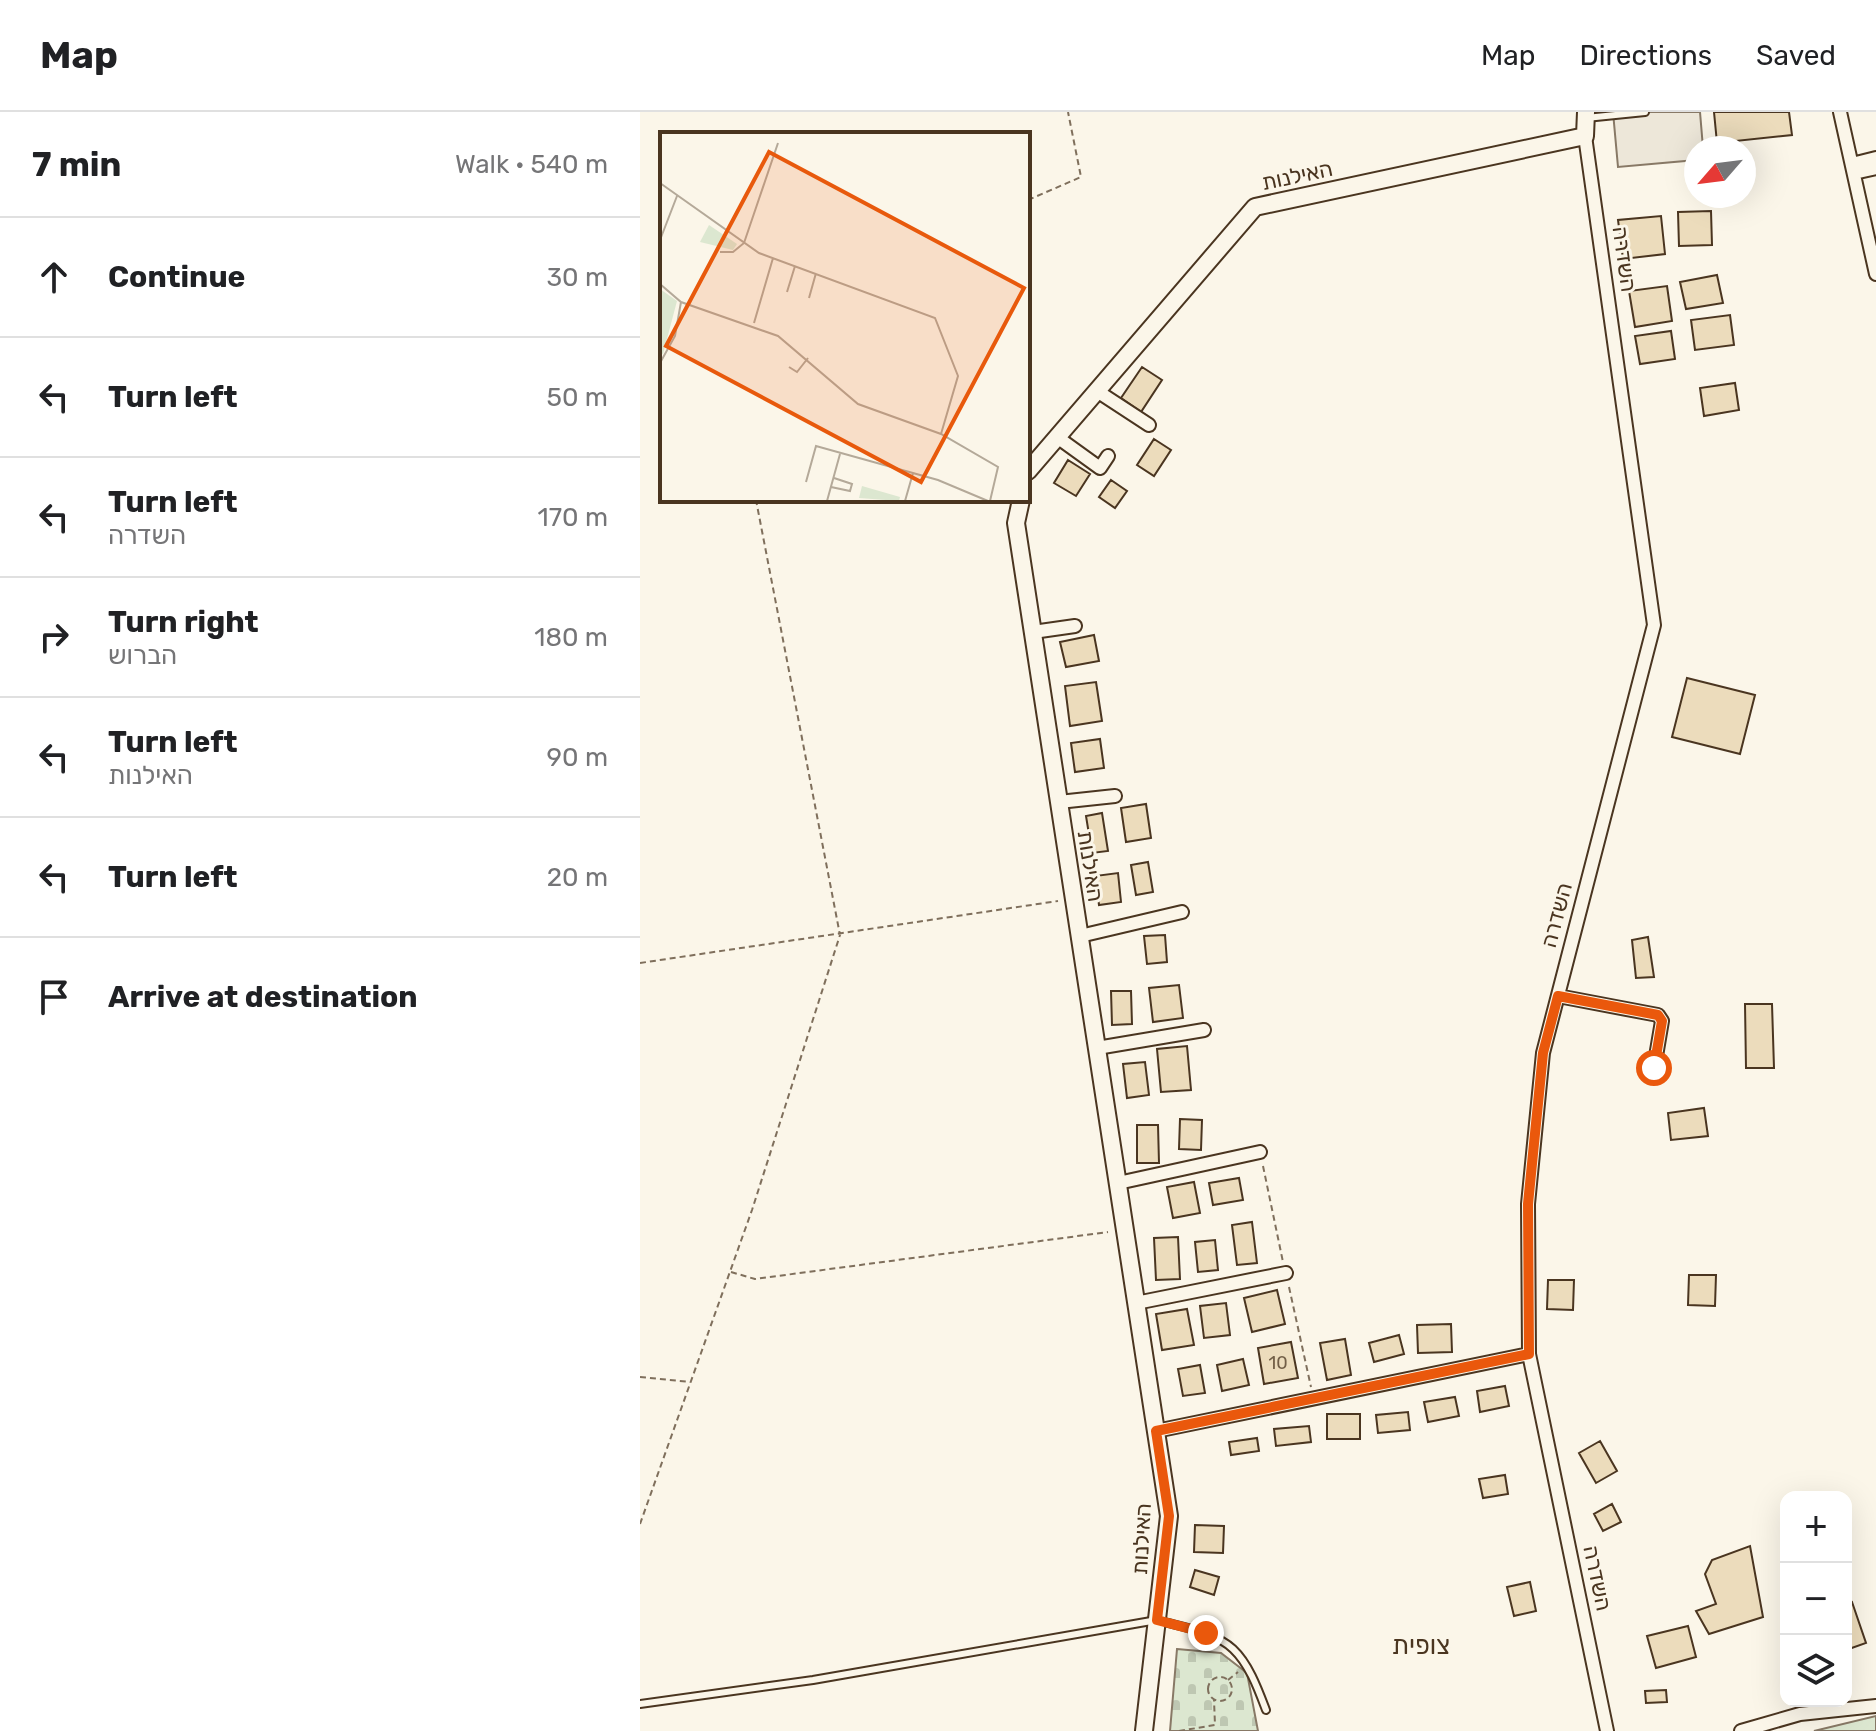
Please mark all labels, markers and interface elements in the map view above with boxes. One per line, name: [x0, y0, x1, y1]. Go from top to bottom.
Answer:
text: Map: [40, 32, 118, 78]
text: Map: [1481, 39, 1535, 72]
text: Directions: [1579, 39, 1712, 72]
text: Saved: [1756, 39, 1836, 72]
inset map: [660, 132, 1030, 502]
north arrow: [1684, 136, 1756, 208]
text: 7 min: [32, 144, 121, 185]
text: Walk · 540 m: [455, 149, 608, 180]
street label: האילנות: [1259, 155, 1335, 196]
street label: השדרה: [1607, 224, 1642, 294]
icon: ahead: [32, 255, 76, 299]
text: Continue: [108, 259, 245, 295]
text: 30 m: [546, 262, 608, 293]
icon: left: [32, 375, 76, 419]
text: Turn left: [108, 379, 238, 415]
text: 50 m: [547, 382, 608, 413]
text: Turn left: [108, 484, 238, 520]
icon: left: [32, 495, 76, 539]
text: 170 m: [538, 502, 608, 533]
text: השדרה: [108, 520, 186, 551]
text: Turn right: [108, 604, 259, 640]
icon: right: [32, 615, 76, 659]
text: 180 m: [534, 622, 608, 653]
text: הברוש: [108, 640, 177, 671]
text: Turn left: [108, 724, 238, 760]
icon: left: [32, 735, 76, 779]
text: 90 m: [547, 742, 608, 773]
text: האילנות: [108, 760, 193, 791]
street label: האילנות: [1072, 829, 1109, 904]
icon: left: [32, 855, 76, 899]
text: Turn left: [108, 859, 238, 895]
text: 20 m: [547, 862, 608, 893]
street label: השדרה: [1535, 880, 1578, 951]
icon: arrive: [32, 975, 76, 1019]
text: Arrive at destination: [108, 979, 418, 1015]
route start: [1636, 1050, 1672, 1086]
house number: 10: [1268, 1352, 1288, 1374]
map controls: [1780, 1491, 1852, 1707]
button: +: [1780, 1491, 1852, 1563]
street label: האילנות: [1126, 1503, 1157, 1576]
street label: השדרה: [1577, 1543, 1618, 1613]
button: −: [1780, 1563, 1852, 1635]
route end: [1188, 1615, 1224, 1651]
district label: צופית: [1392, 1630, 1450, 1661]
button: layers: [1780, 1635, 1852, 1707]

